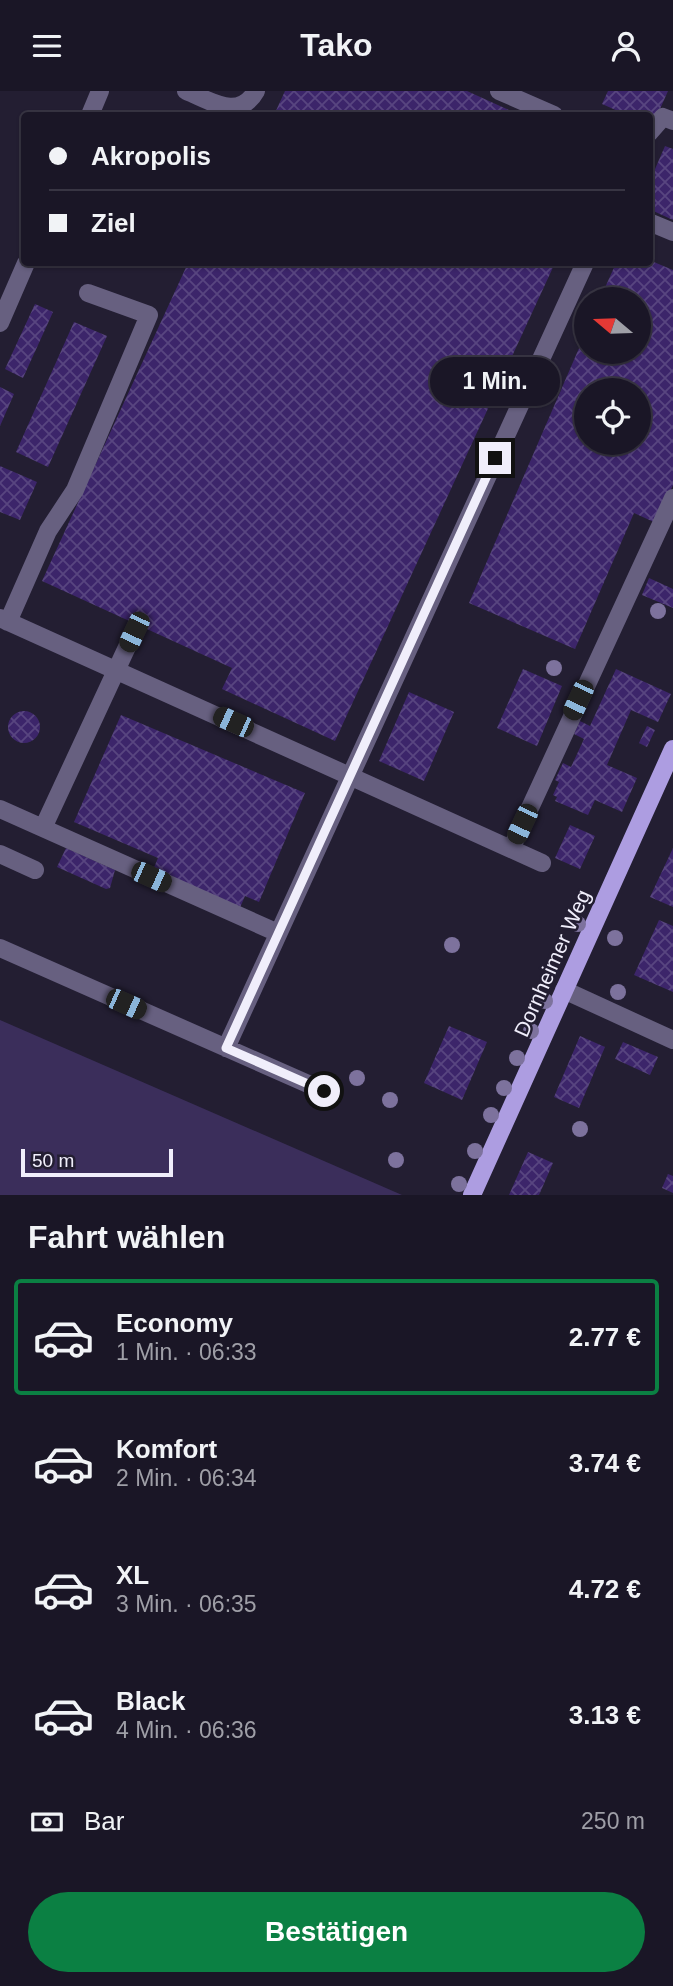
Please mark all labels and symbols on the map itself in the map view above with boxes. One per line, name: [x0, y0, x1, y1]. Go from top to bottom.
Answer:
north arrow: [574, 287, 651, 364]
callout: 1 Min.: [430, 357, 560, 405]
route end: [479, 442, 511, 474]
car: [116, 609, 153, 655]
car: [560, 677, 597, 723]
car: [210, 704, 257, 740]
car: [504, 801, 541, 847]
car: [128, 859, 175, 895]
street label: Dornheimer Weg: [509, 886, 595, 1040]
car: [103, 986, 150, 1022]
route start: [308, 1075, 340, 1107]
scale bar: [21, 1146, 173, 1178]

